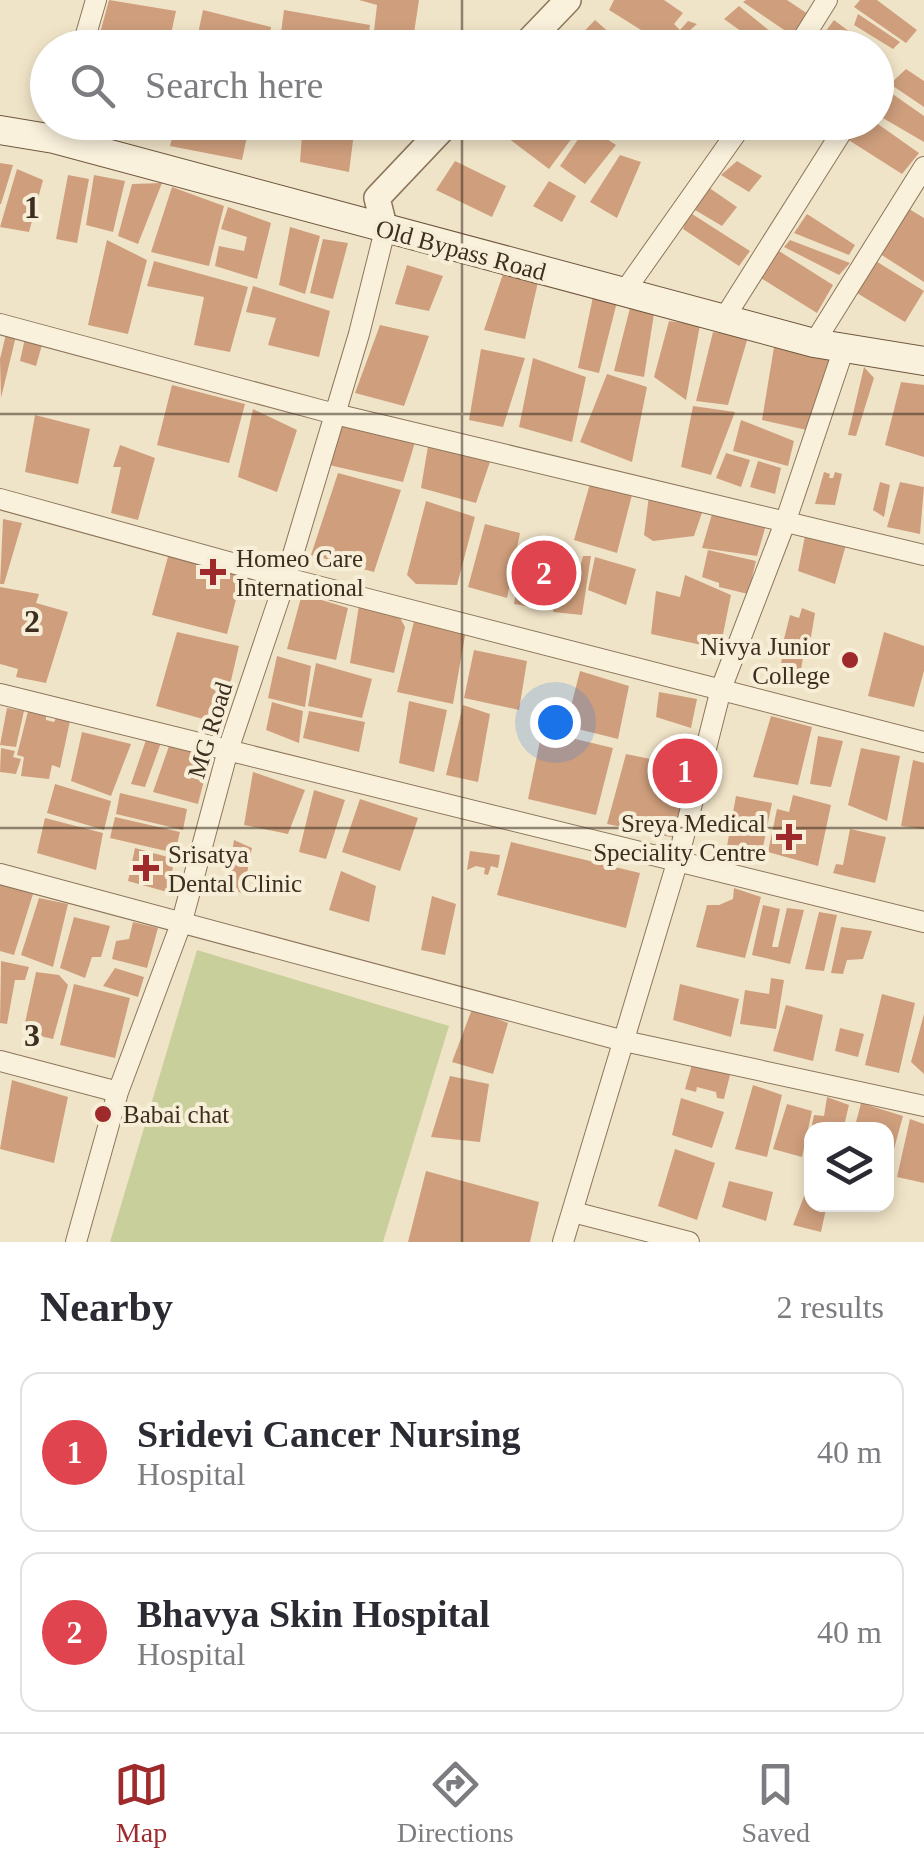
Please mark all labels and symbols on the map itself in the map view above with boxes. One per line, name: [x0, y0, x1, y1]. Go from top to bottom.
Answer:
text: 1: [24, 189, 40, 225]
street label: Old Bypass Road: [373, 214, 549, 286]
pin: 2: [512, 536, 576, 610]
place label: Homeo Care International: [236, 545, 364, 601]
marker: Homeo Care International: [200, 559, 226, 585]
text: 2: [24, 603, 40, 639]
place label: Nivya Junior College: [700, 633, 831, 689]
marker: Nivya Junior College: [839, 649, 861, 671]
street label: MG Road: [183, 678, 238, 781]
your location: [530, 697, 581, 748]
pin: 1: [652, 734, 718, 808]
place label: Sreya Medical Speciality Centre: [593, 810, 766, 866]
marker: Sreya Medical Speciality Centre: [776, 824, 802, 850]
place label: Srisatya Dental Clinic: [168, 841, 302, 897]
marker: Srisatya Dental Clinic: [133, 855, 159, 881]
text: 3: [24, 1017, 40, 1053]
place label: Babai chat: [123, 1101, 229, 1128]
marker: Babai chat: [92, 1103, 114, 1125]

